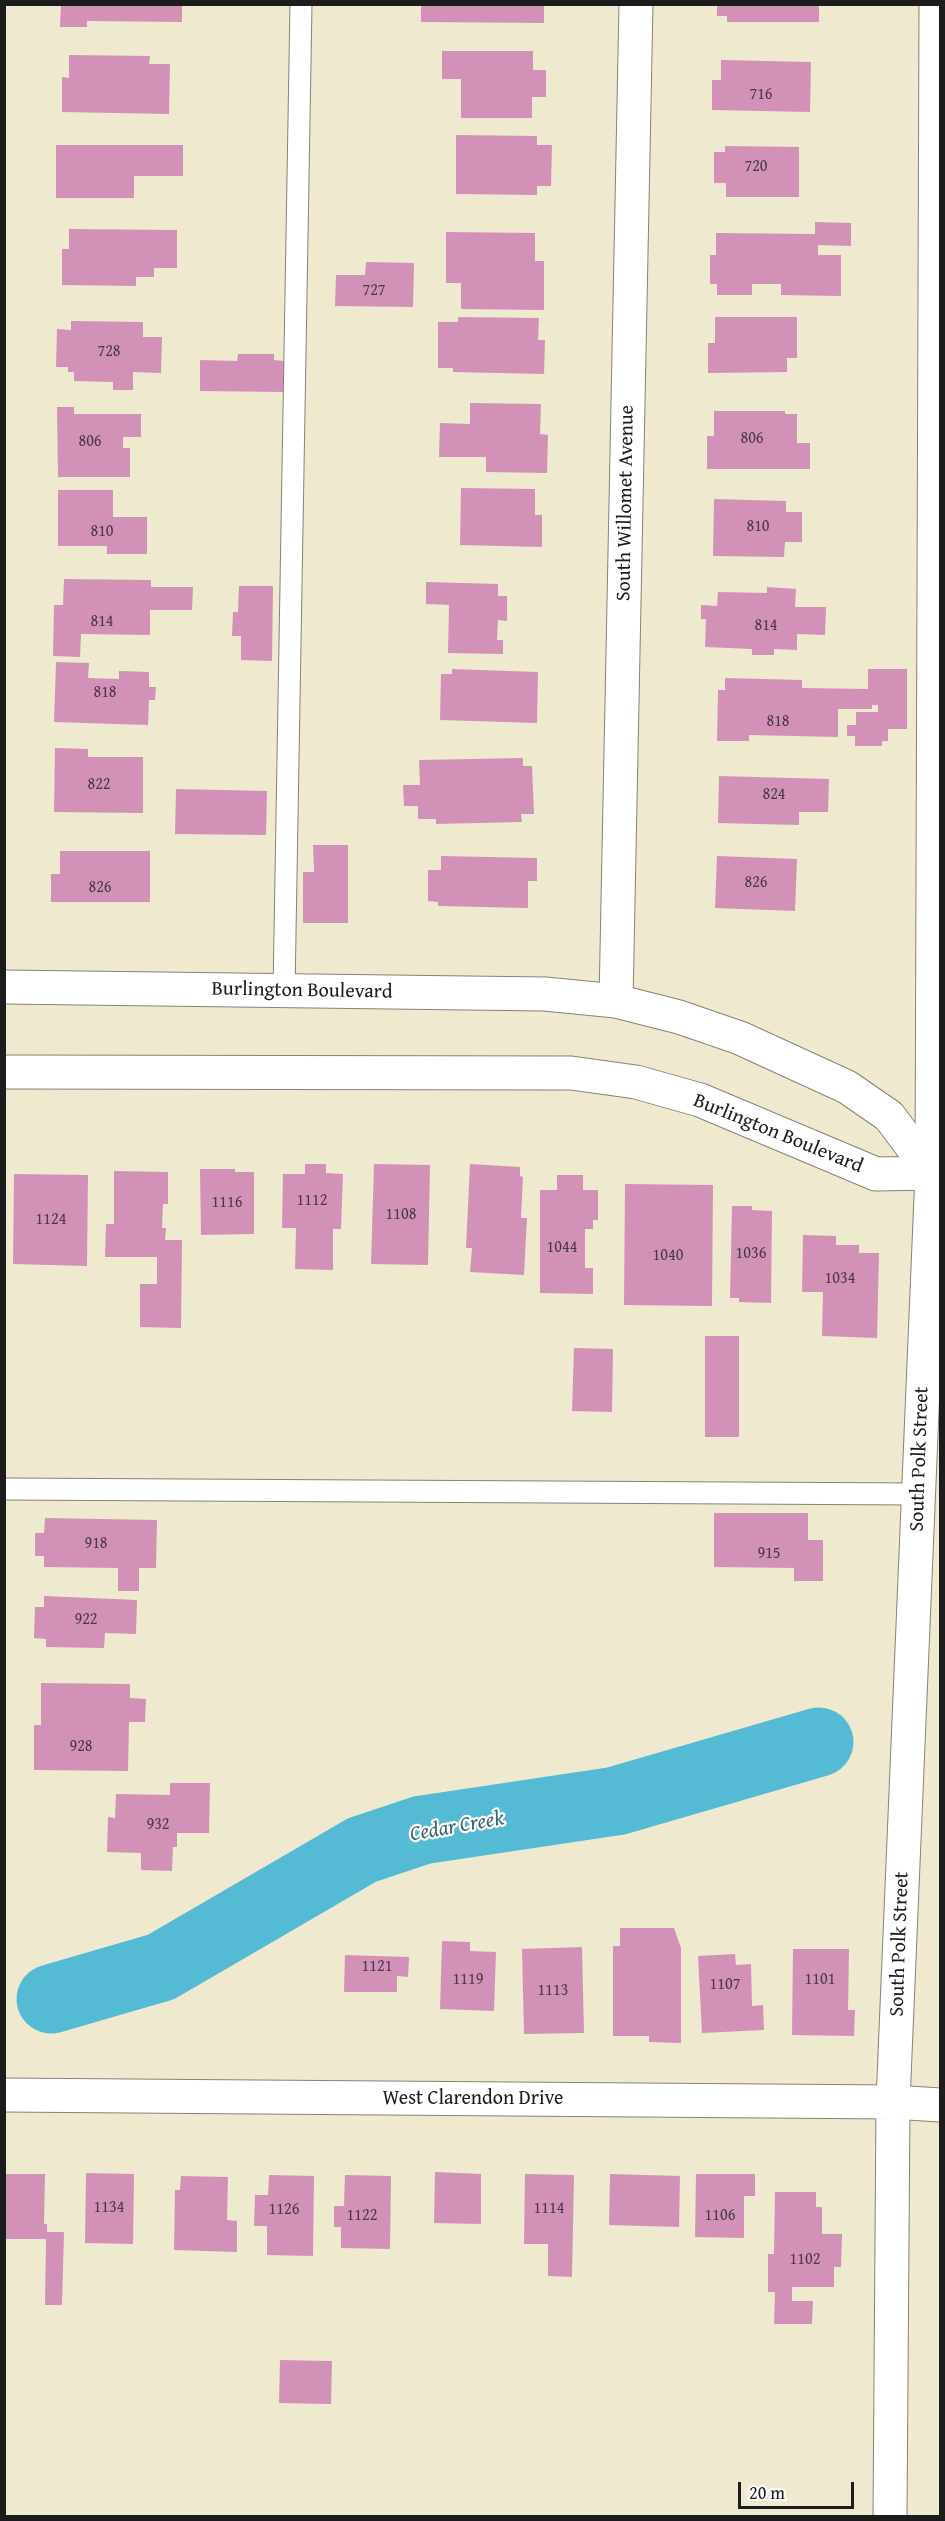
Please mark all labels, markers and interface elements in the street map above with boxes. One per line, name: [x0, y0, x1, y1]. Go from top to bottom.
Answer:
house number: 716: [749, 85, 773, 105]
house number: 720: [744, 157, 768, 177]
house number: 727: [362, 281, 386, 301]
house number: 728: [97, 342, 121, 362]
street label: South Willomet Avenue: [612, 405, 640, 601]
house number: 806: [740, 429, 764, 449]
house number: 806: [78, 432, 102, 452]
house number: 810: [746, 517, 770, 537]
house number: 810: [90, 522, 114, 542]
house number: 814: [90, 612, 114, 632]
house number: 814: [754, 616, 778, 636]
house number: 818: [93, 683, 117, 703]
house number: 818: [766, 712, 790, 732]
house number: 822: [87, 775, 111, 795]
house number: 824: [762, 785, 786, 805]
house number: 826: [744, 873, 768, 893]
house number: 826: [88, 878, 112, 898]
street label: Burlington Boulevard: [211, 977, 393, 1005]
street label: Burlington Boulevard: [690, 1089, 866, 1179]
house number: 1112: [297, 1191, 327, 1211]
house number: 1116: [212, 1193, 242, 1213]
house number: 1108: [386, 1205, 416, 1225]
house number: 1124: [36, 1210, 66, 1230]
house number: 1044: [547, 1238, 577, 1258]
house number: 1036: [736, 1244, 766, 1264]
house number: 1040: [653, 1246, 683, 1266]
house number: 1034: [825, 1269, 855, 1289]
street label: South Polk Street: [905, 1386, 935, 1532]
house number: 918: [84, 1534, 108, 1554]
house number: 915: [757, 1544, 781, 1564]
house number: 922: [74, 1610, 98, 1630]
house number: 928: [69, 1737, 93, 1757]
water label: Cedar Creek: [408, 1806, 506, 1848]
house number: 932: [146, 1815, 170, 1835]
street label: South Polk Street: [885, 1871, 915, 2017]
house number: 1121: [362, 1957, 392, 1977]
house number: 1119: [453, 1970, 483, 1990]
house number: 1101: [805, 1970, 835, 1990]
house number: 1107: [710, 1975, 740, 1995]
house number: 1113: [538, 1981, 568, 2001]
street label: West Clarendon Drive: [383, 2087, 563, 2111]
house number: 1134: [94, 2198, 124, 2218]
house number: 1114: [534, 2199, 564, 2219]
house number: 1126: [269, 2200, 299, 2220]
house number: 1122: [347, 2206, 377, 2226]
house number: 1106: [705, 2206, 735, 2226]
house number: 1102: [790, 2250, 820, 2270]
scale bar: [741, 2470, 856, 2508]
text: 20 m: [749, 2479, 785, 2506]

